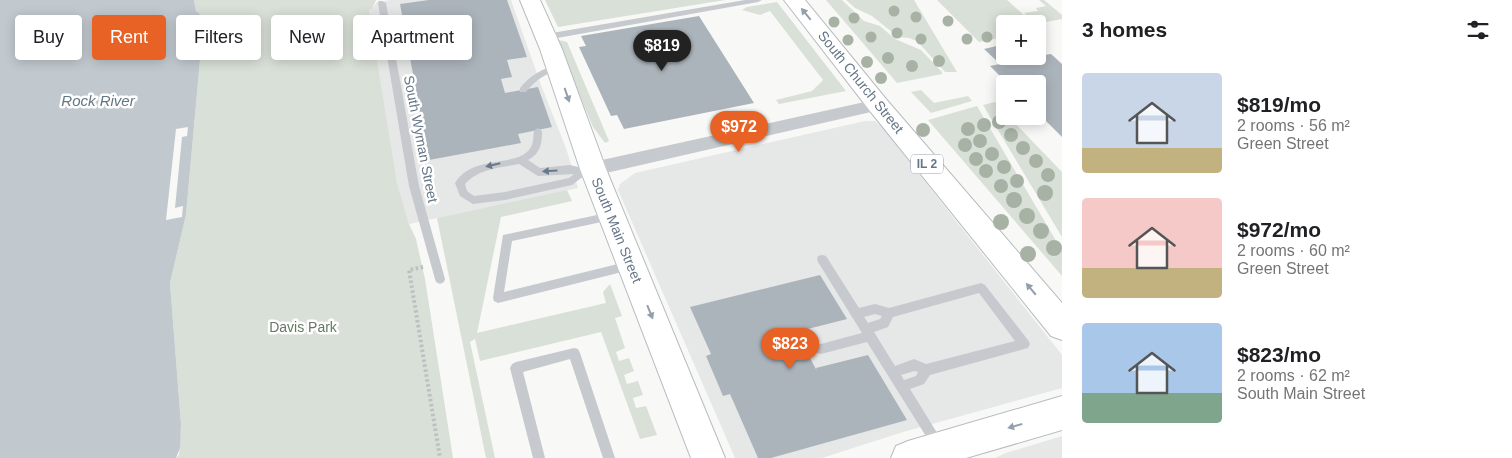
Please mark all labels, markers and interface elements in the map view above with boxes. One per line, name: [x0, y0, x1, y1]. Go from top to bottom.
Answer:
one-way arrow: [800, 8, 811, 21]
chip: Buy: [15, 15, 82, 60]
chip: Rent: [92, 15, 166, 60]
chip: Filters: [176, 15, 261, 60]
chip: New: [271, 15, 343, 60]
chip: Apartment: [353, 15, 472, 60]
map controls: [996, 15, 1046, 125]
button: +: [996, 15, 1046, 65]
icon: filters: [1464, 16, 1492, 44]
text: 3 homes: [1082, 18, 1167, 41]
street label: South Church Street: [815, 28, 907, 136]
pin: $819: [632, 30, 692, 72]
text: $819: [644, 37, 680, 54]
street label: South Wyman Street: [401, 74, 441, 204]
button: −: [996, 75, 1046, 125]
one-way arrow: [564, 87, 571, 102]
water label: Rock River: [61, 92, 136, 109]
icon: home: [1122, 93, 1182, 153]
text: $819/mo: [1237, 93, 1321, 116]
pin: $972: [709, 110, 769, 153]
text: 2 rooms · 56 m²: [1237, 117, 1350, 134]
text: $972: [721, 118, 757, 135]
text: Green Street: [1237, 135, 1329, 152]
road number: IL 2: [911, 154, 943, 173]
one-way arrow: [485, 162, 501, 170]
one-way arrow: [541, 167, 557, 175]
street label: South Main Street: [589, 175, 645, 285]
icon: home: [1122, 218, 1182, 278]
text: $972/mo: [1237, 218, 1321, 241]
text: 2 rooms · 60 m²: [1237, 242, 1350, 259]
text: Green Street: [1237, 260, 1329, 277]
one-way arrow: [1025, 282, 1036, 295]
one-way arrow: [646, 305, 654, 320]
park label: Davis Park: [269, 319, 338, 335]
pin: $823: [760, 328, 820, 370]
text: $823: [772, 335, 808, 352]
icon: home: [1122, 343, 1182, 403]
text: $823/mo: [1237, 343, 1321, 366]
text: 2 rooms · 62 m²: [1237, 367, 1350, 384]
text: South Main Street: [1237, 385, 1365, 402]
one-way arrow: [1008, 423, 1023, 431]

